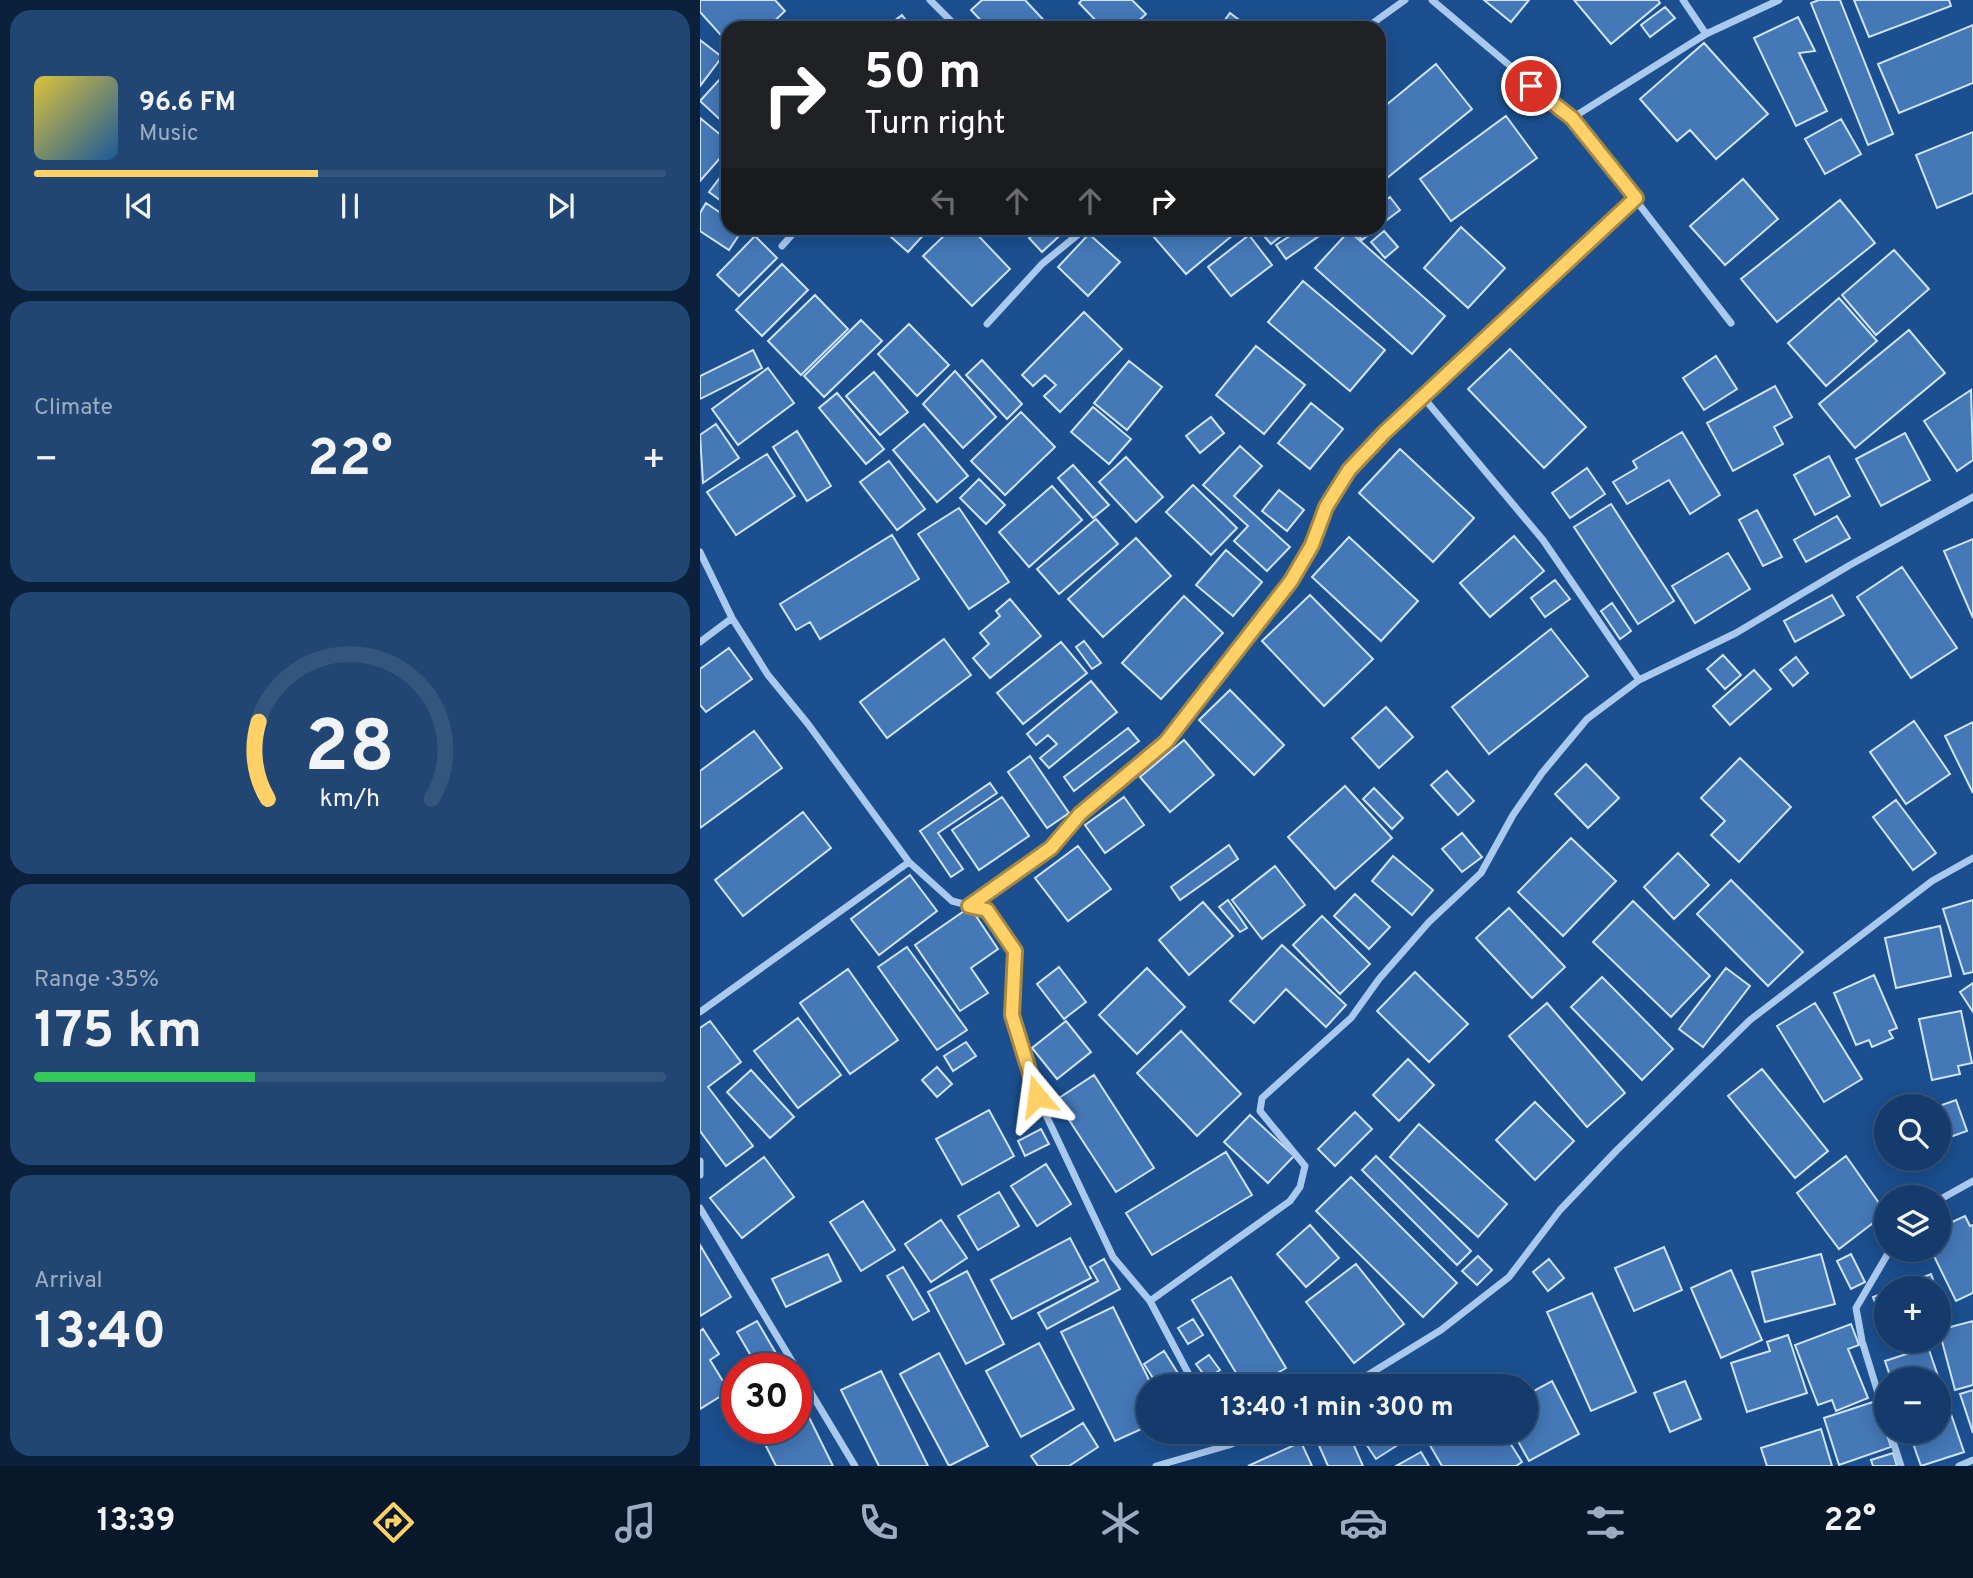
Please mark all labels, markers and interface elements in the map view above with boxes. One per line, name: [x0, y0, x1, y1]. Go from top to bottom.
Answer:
text: 50 m: [864, 44, 981, 106]
icon: right: [749, 49, 840, 140]
pin: [1501, 56, 1561, 116]
icon: arrive: [1512, 67, 1550, 105]
text: 96.6 FM: [139, 87, 236, 120]
text: Turn right: [864, 105, 1006, 145]
text: Music: [139, 120, 199, 149]
icon: left: [925, 182, 963, 220]
icon: ahead: [998, 182, 1036, 220]
icon: ahead: [1071, 182, 1109, 220]
icon: right: [1144, 182, 1182, 220]
icon: previous: [120, 187, 158, 225]
icon: pause: [331, 187, 369, 225]
icon: next: [542, 187, 580, 225]
text: Climate: [34, 394, 113, 423]
text: 22°: [307, 428, 393, 494]
text: −: [34, 437, 59, 486]
text: +: [641, 437, 666, 486]
text: 28: [305, 705, 395, 797]
text: km/h: [320, 784, 380, 816]
text: Range · 35%: [34, 966, 159, 995]
text: 175 km: [34, 1000, 202, 1066]
position arrow: [1000, 1059, 1074, 1133]
map controls: [1874, 1094, 1951, 1444]
button: search: [1874, 1094, 1951, 1171]
button: layers: [1874, 1185, 1951, 1262]
text: Arrival: [34, 1267, 103, 1296]
button: +: [1874, 1276, 1951, 1353]
text: 13:40: [34, 1301, 166, 1367]
speed limit sign: 30: [721, 1353, 812, 1444]
button: −: [1874, 1367, 1951, 1444]
text: 13:40 · 1 min · 300 m: [1220, 1392, 1454, 1425]
icon: directions: [369, 1498, 418, 1547]
icon: music: [611, 1498, 660, 1547]
icon: phone: [854, 1498, 903, 1547]
icon: climate: [1096, 1498, 1145, 1547]
icon: car: [1339, 1498, 1388, 1547]
icon: filters: [1581, 1498, 1630, 1547]
text: 13:39: [97, 1502, 175, 1542]
text: 22°: [1824, 1502, 1876, 1542]

